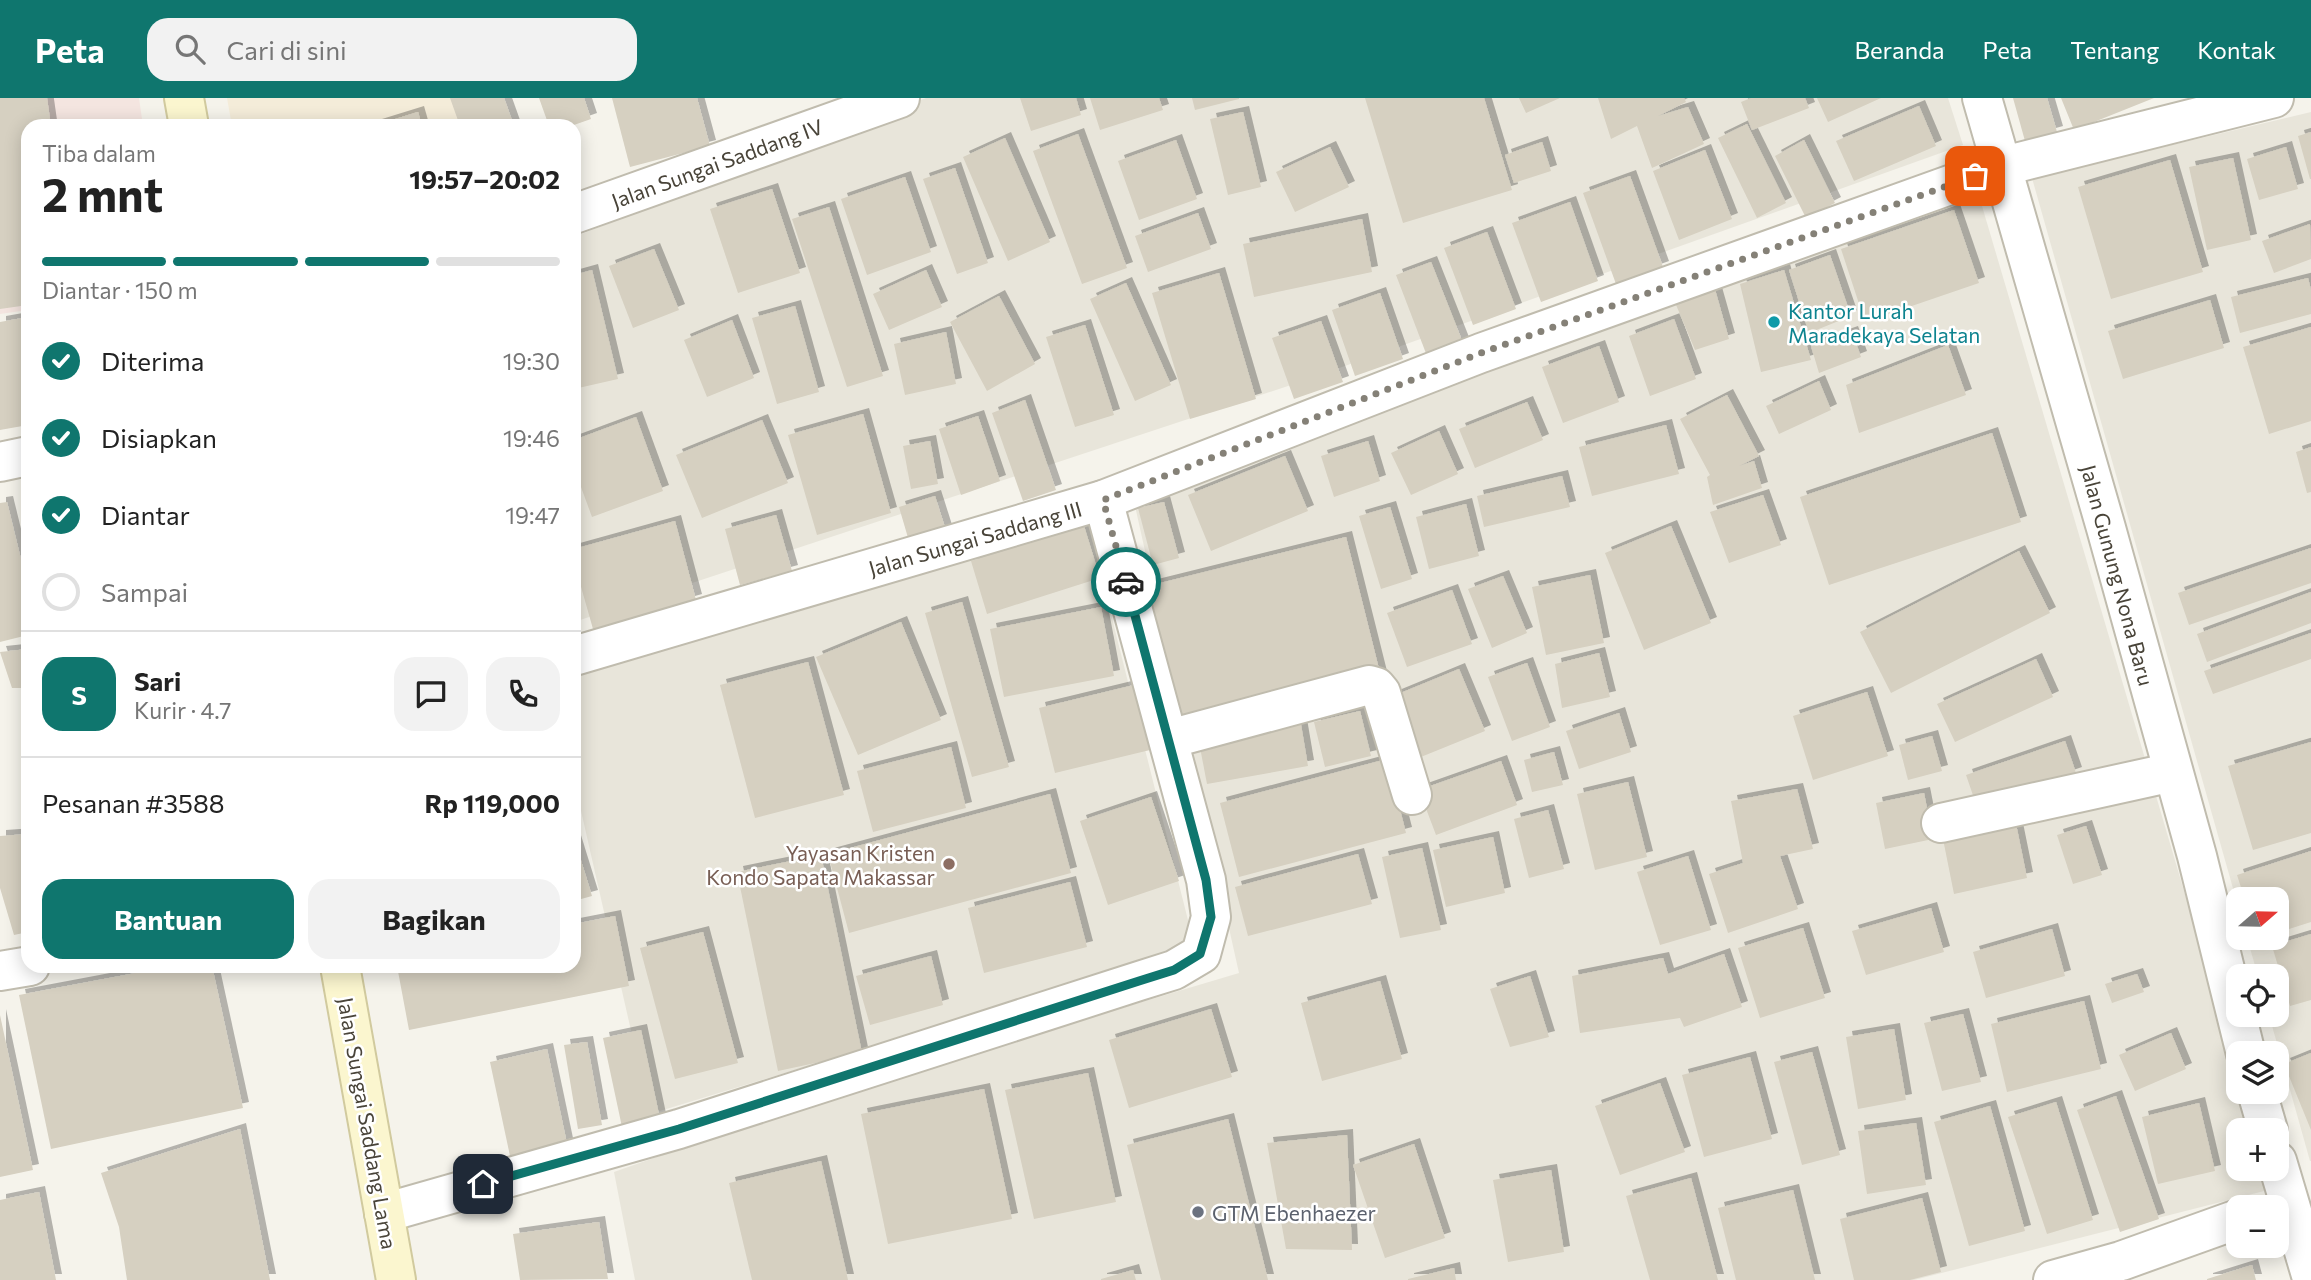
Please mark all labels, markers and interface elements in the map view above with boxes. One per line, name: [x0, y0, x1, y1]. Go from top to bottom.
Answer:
search box: [147, 18, 637, 81]
text: Peta: [35, 29, 105, 70]
icon: search: [171, 30, 209, 68]
text: Cari di sini: [227, 34, 347, 65]
text: Beranda: [1854, 35, 1945, 64]
text: Peta: [1983, 35, 2032, 64]
text: Tentang: [2070, 35, 2159, 64]
text: Kontak: [2197, 35, 2276, 64]
street label: Jalan Sungai Saddang IV: [608, 113, 826, 213]
text: Tiba dalam: [42, 139, 156, 167]
pin: [1945, 146, 2005, 206]
icon: bag: [1956, 157, 1994, 195]
text: 19:57–20:02: [409, 163, 560, 194]
text: 2 mnt: [42, 165, 163, 221]
text: Diantar · 150 m: [42, 276, 197, 304]
place label: Kantor Lurah Maradekaya Selatan: [1788, 298, 1980, 347]
marker: Kantor Lurah Maradekaya Selatan: [1766, 314, 1782, 330]
icon: check: [42, 342, 80, 380]
text: Diterima: [101, 345, 204, 376]
text: 19:30: [503, 347, 560, 375]
icon: check: [42, 419, 80, 457]
text: Disiapkan: [101, 422, 217, 453]
text: 19:46: [503, 424, 560, 452]
street label: Jalan Gunung Nona Baru: [2076, 462, 2160, 688]
icon: check: [42, 496, 80, 534]
street label: Jalan Sungai Saddang III: [865, 496, 1085, 580]
text: Diantar: [101, 499, 190, 530]
text: 19:47: [505, 501, 560, 529]
courier: [1091, 547, 1161, 617]
icon: car: [1107, 563, 1145, 601]
text: Sampai: [101, 576, 188, 607]
button: chat: [394, 657, 468, 731]
button: phone: [486, 657, 560, 731]
text: Sari: [134, 665, 181, 696]
text: S: [71, 679, 87, 710]
text: Kurir · 4.7: [134, 696, 232, 724]
text: Pesanan #3588: [42, 787, 224, 818]
text: Rp 119,000: [424, 787, 560, 818]
place label: Yayasan Kristen Kondo Sapata Makassar: [706, 840, 935, 889]
marker: Yayasan Kristen Kondo Sapata Makassar: [941, 856, 957, 872]
button: Bantuan: [42, 879, 294, 959]
button: Bagikan: [308, 879, 560, 959]
north arrow: [2226, 887, 2289, 950]
map controls: [2226, 887, 2289, 1258]
button: locate: [2226, 964, 2289, 1027]
street label: Jalan Sungai Saddang Lama: [334, 995, 402, 1251]
button: layers: [2226, 1041, 2289, 1104]
button: +: [2226, 1118, 2289, 1181]
pin: [453, 1154, 513, 1214]
icon: home: [464, 1165, 502, 1203]
button: −: [2226, 1195, 2289, 1258]
place label: GTM Ebenhaezer: [1212, 1200, 1376, 1225]
marker: GTM Ebenhaezer: [1190, 1204, 1206, 1220]

